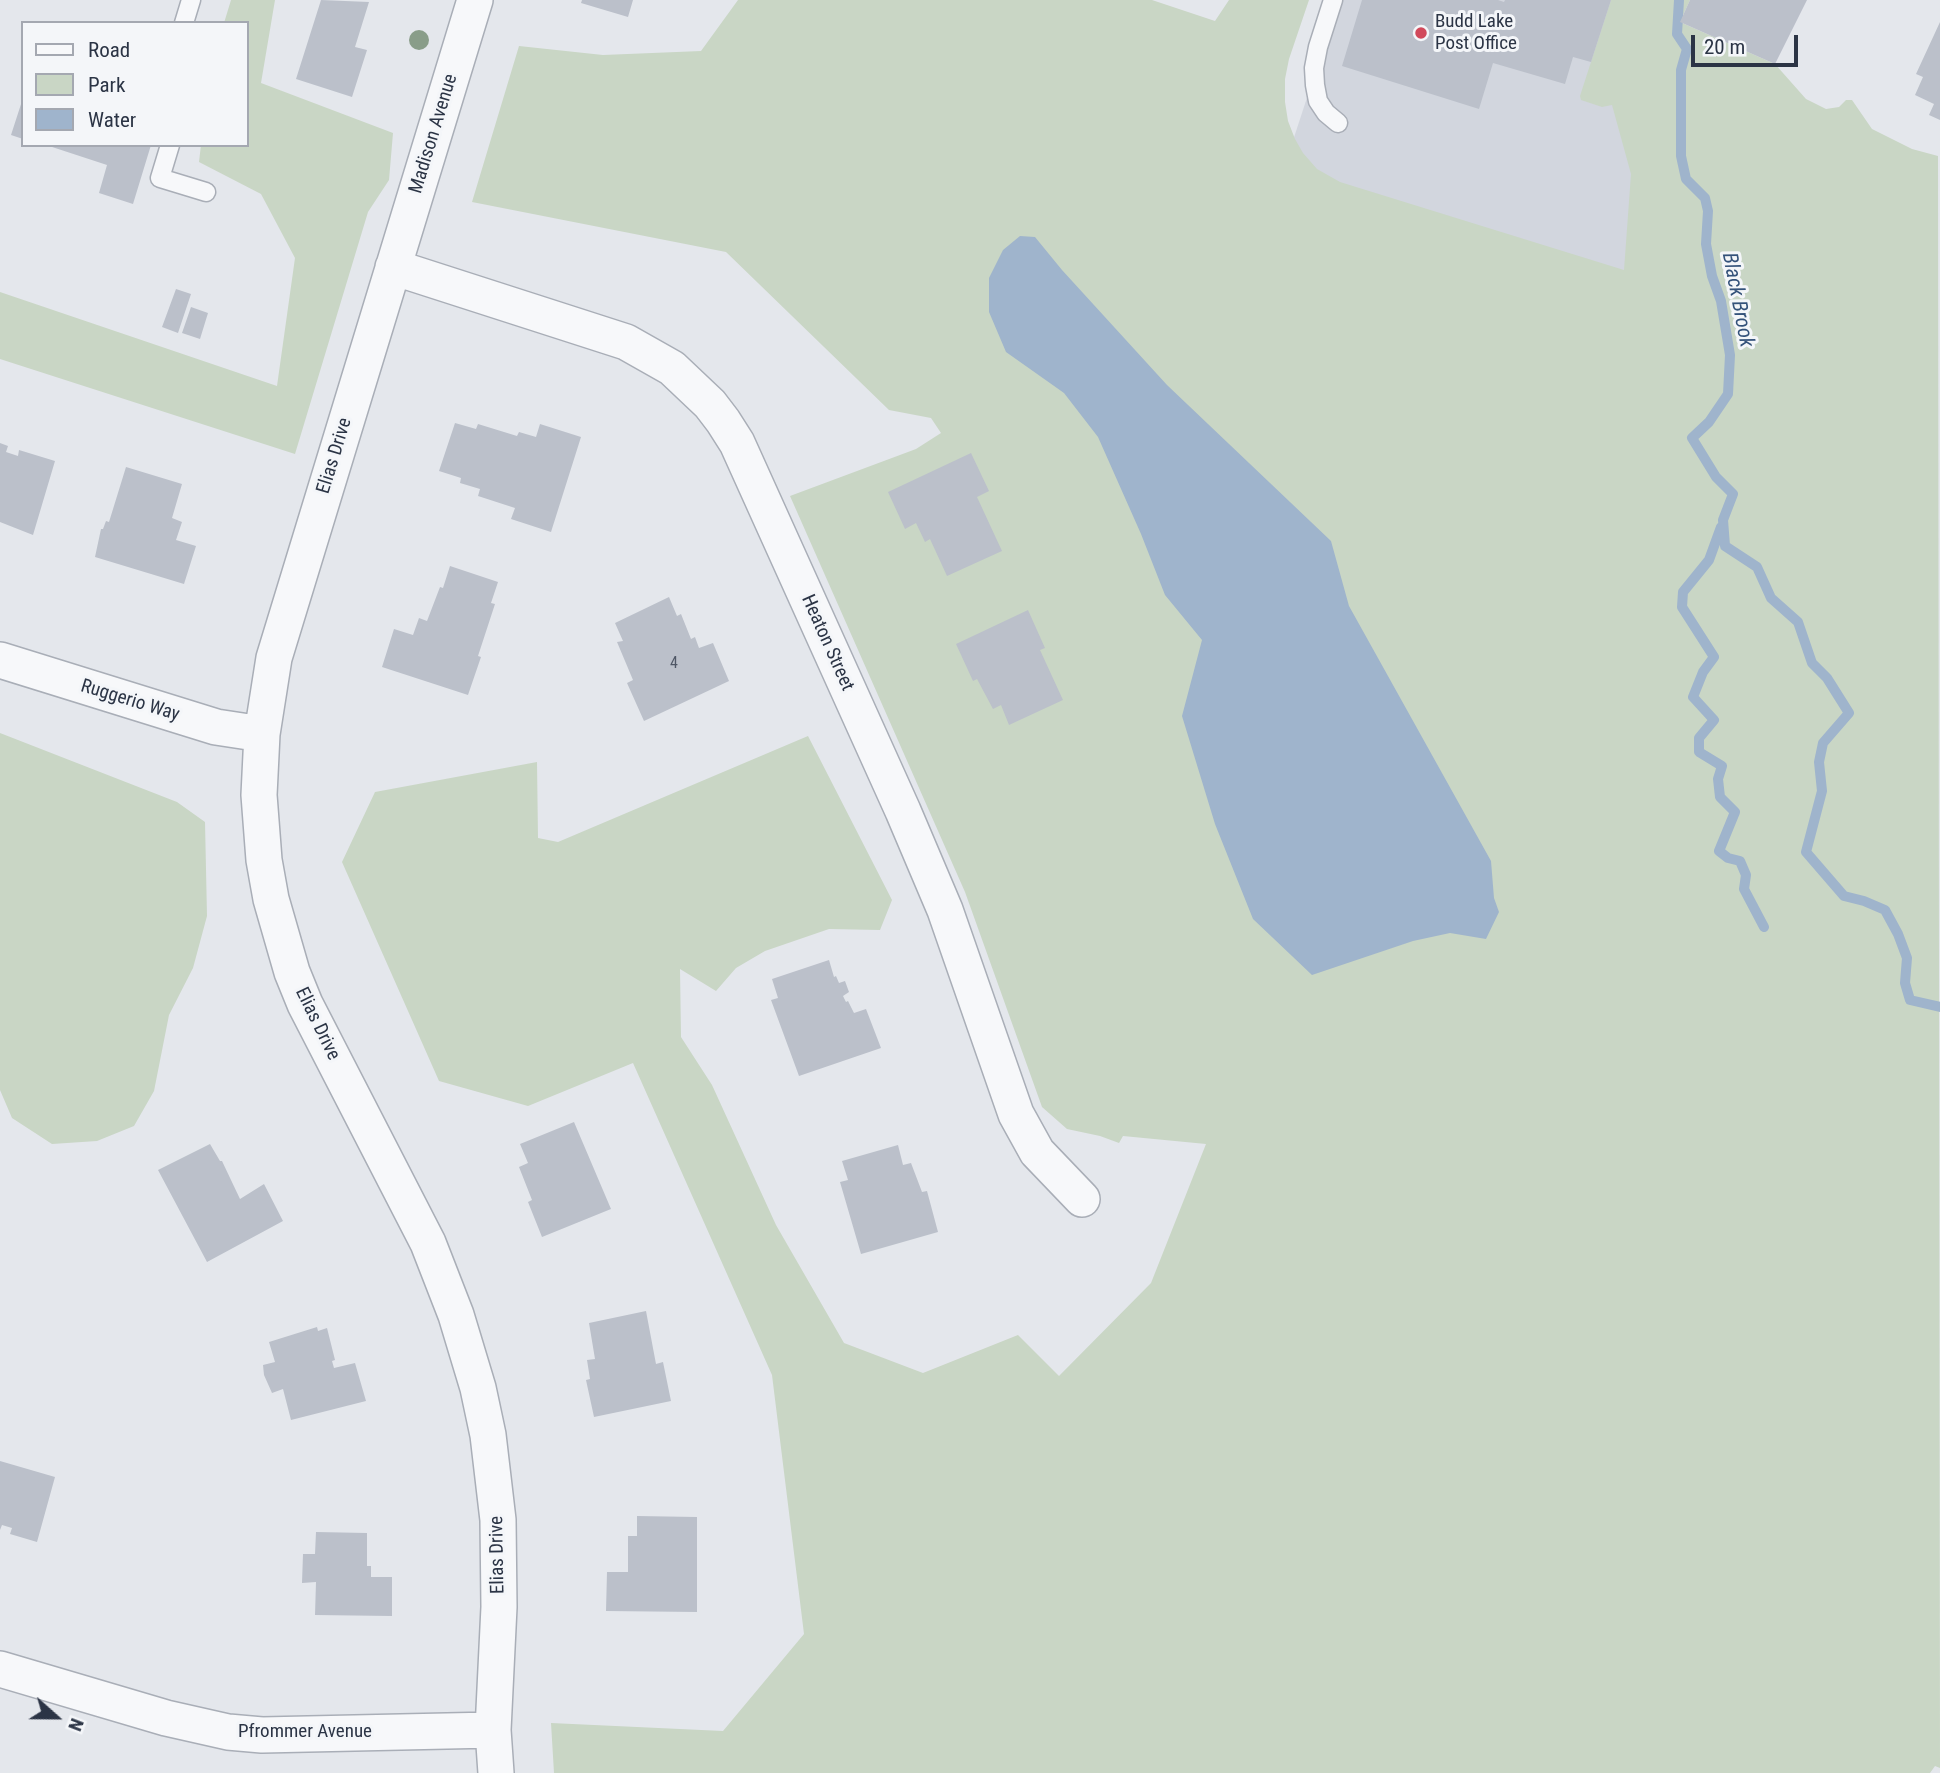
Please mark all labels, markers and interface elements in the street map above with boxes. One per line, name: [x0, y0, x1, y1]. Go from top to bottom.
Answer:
place label: Budd Lake Post Office: [1435, 11, 1517, 55]
legend: [21, 21, 248, 147]
scale bar: [1695, 21, 1802, 65]
marker: Budd Lake Post Office: [1413, 25, 1429, 41]
text: 20 m: [1704, 35, 1745, 59]
text: Road: [88, 38, 130, 62]
street label: Madison Avenue: [405, 72, 463, 196]
text: Park: [88, 73, 125, 97]
text: Water: [88, 108, 136, 132]
water label: Black Brook: [1716, 251, 1758, 349]
street label: Elias Drive: [313, 415, 357, 497]
street label: Heaton Street: [796, 591, 858, 695]
house number: 4: [670, 654, 678, 674]
street label: Ruggerio Way: [78, 675, 182, 727]
street label: Elias Drive: [290, 984, 344, 1064]
street label: Elias Drive: [486, 1516, 510, 1594]
north arrow: [21, 1682, 91, 1752]
text: N: [63, 1715, 89, 1734]
street label: Pfrommer Avenue: [238, 1721, 372, 1743]

